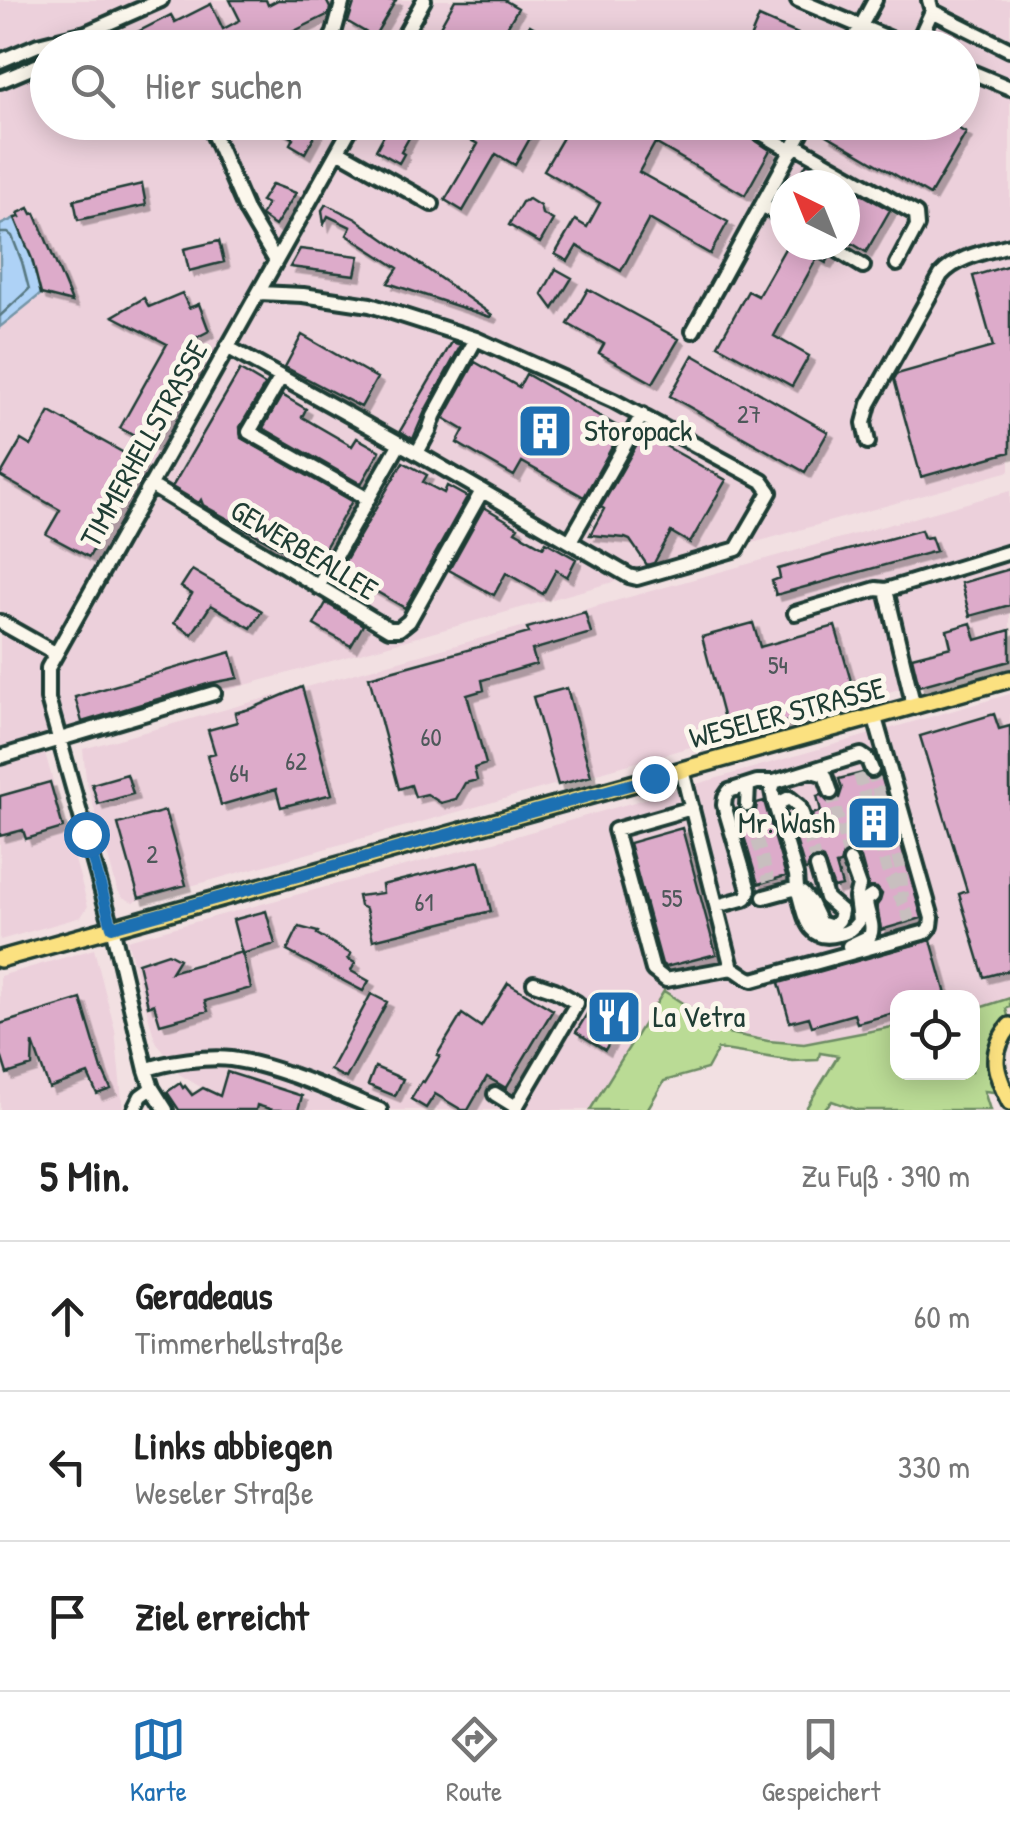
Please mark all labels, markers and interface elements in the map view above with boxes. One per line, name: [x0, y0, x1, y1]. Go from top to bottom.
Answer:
search box: [30, 30, 980, 140]
icon: search: [65, 58, 120, 113]
text: Hier suchen: [145, 59, 303, 111]
north arrow: [770, 170, 860, 260]
street label: TIMMERHELLSTRASSE: [70, 333, 216, 554]
house number: 27: [737, 397, 761, 431]
building icon: Storopack: [515, 401, 575, 461]
place label: Storopack: [584, 410, 693, 450]
street label: GEWERBEALLEE: [224, 490, 386, 609]
house number: 54: [768, 648, 788, 682]
street label: WESELER STRASSE: [685, 667, 889, 757]
house number: 60: [420, 720, 442, 754]
house number: 62: [285, 744, 307, 778]
house number: 64: [229, 756, 249, 790]
route end: [632, 756, 678, 802]
building icon: Mr. Wash: [844, 793, 904, 853]
place label: Mr. Wash: [738, 802, 835, 842]
route start: [64, 812, 110, 858]
house number: 2: [146, 837, 158, 871]
house number: 55: [661, 881, 683, 915]
house number: 61: [414, 885, 434, 919]
restaurant icon: La Vetra: [584, 987, 644, 1047]
map controls: [890, 990, 980, 1080]
button: locate: [890, 990, 980, 1080]
place label: La Vetra: [653, 996, 745, 1036]
text: 5 Min.: [40, 1147, 130, 1204]
text: Zu Fuß · 390 m: [801, 1154, 970, 1197]
text: Geradeaus: [135, 1269, 273, 1321]
icon: ahead: [40, 1289, 95, 1344]
text: 60 m: [914, 1295, 970, 1338]
text: Timmerhellstraße: [135, 1321, 344, 1364]
text: Links abbiegen: [135, 1419, 333, 1471]
icon: left: [40, 1439, 95, 1494]
text: 330 m: [898, 1445, 970, 1488]
text: Weseler Straße: [135, 1471, 314, 1514]
icon: arrive: [40, 1589, 95, 1644]
text: Ziel erreicht: [135, 1590, 309, 1642]
tab: Karte: [130, 1712, 187, 1810]
tab: Route: [446, 1712, 502, 1810]
tab: Gespeichert: [761, 1712, 880, 1810]

